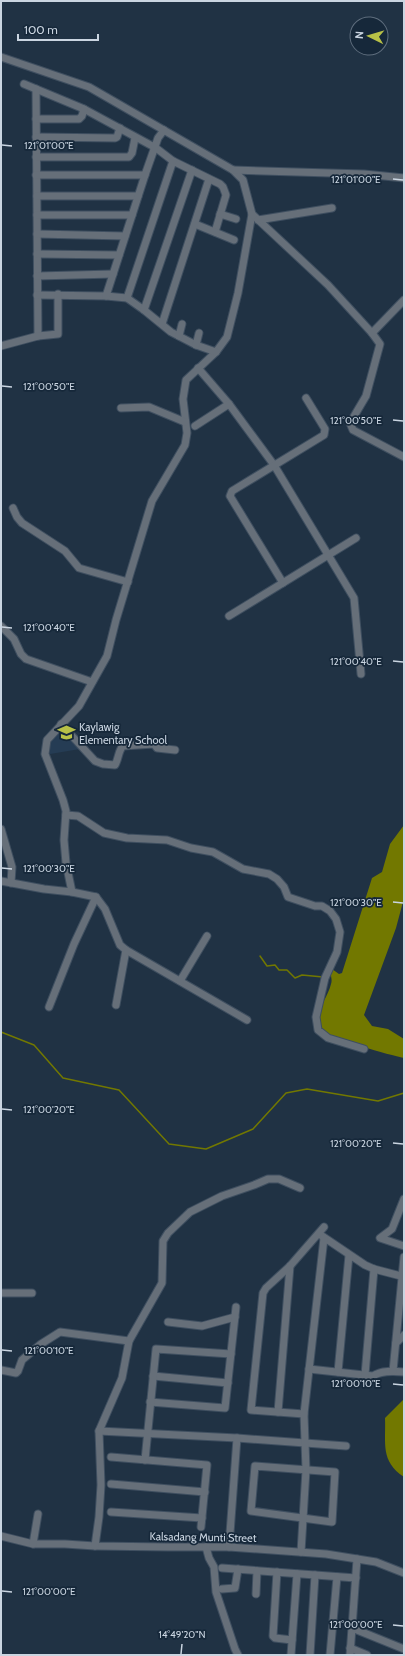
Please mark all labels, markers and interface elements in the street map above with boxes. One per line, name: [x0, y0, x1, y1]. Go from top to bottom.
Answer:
scale bar: [18, 16, 98, 42]
north arrow: [349, 16, 389, 56]
text: 100 m: [24, 22, 58, 37]
text: N: [352, 31, 366, 40]
text: 121°01'00"E: [24, 139, 74, 152]
text: 121°01'00"E: [331, 173, 381, 186]
text: 121°00'50"E: [23, 380, 75, 393]
text: 121°00'50"E: [330, 414, 382, 427]
text: 121°00'40"E: [23, 621, 75, 634]
text: 121°00'40"E: [330, 655, 382, 668]
place label: Kaylawig Elementary School: [79, 720, 168, 747]
school or university icon: Kaylawig Elementary School: [56, 723, 76, 743]
text: 121°00'30"E: [23, 862, 75, 875]
text: 121°00'30"E: [330, 896, 382, 909]
text: 121°00'20"E: [23, 1103, 75, 1116]
text: 121°00'20"E: [330, 1137, 382, 1150]
text: 121°00'10"E: [24, 1344, 74, 1357]
text: 121°00'10"E: [331, 1377, 381, 1390]
street label: Kalsadang Munti Street: [149, 1529, 257, 1545]
text: 121°00'00"E: [22, 1585, 76, 1598]
text: 121°00'00"E: [329, 1618, 383, 1631]
text: 14°49'20"N: [158, 1628, 206, 1641]

